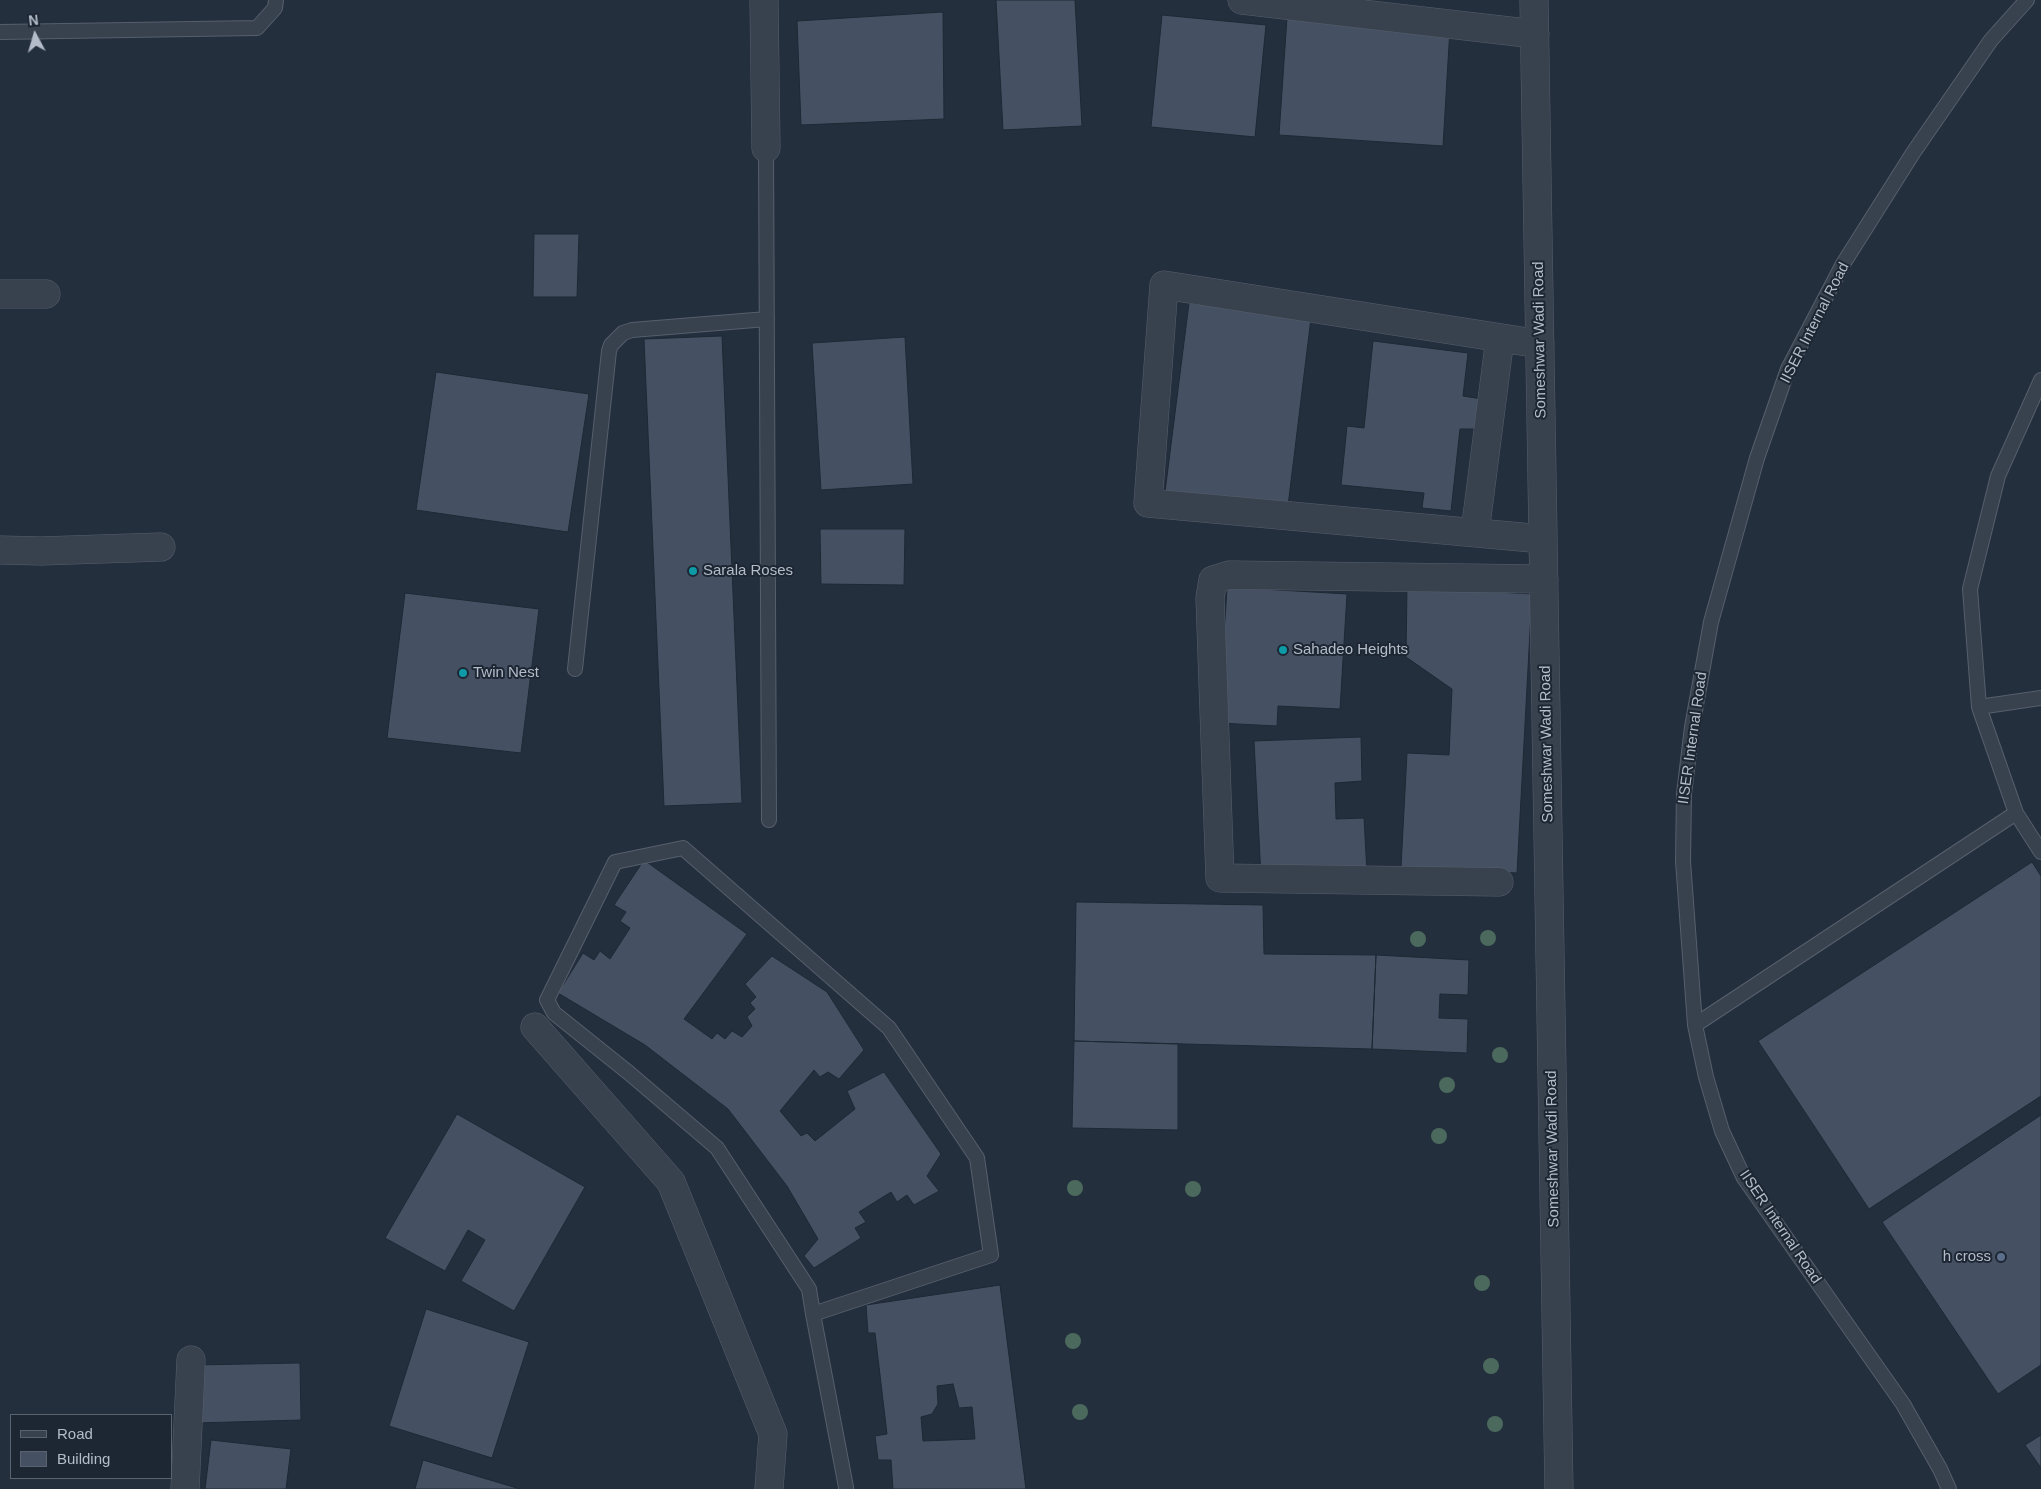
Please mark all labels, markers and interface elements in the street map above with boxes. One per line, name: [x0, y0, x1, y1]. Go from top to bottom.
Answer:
north arrow: [10, 10, 60, 60]
text: N: [28, 12, 39, 29]
street label: IISER Internal Road: [1777, 259, 1853, 387]
street label: Someshwar Wadi Road: [1530, 261, 1550, 419]
place label: Sarala Roses: [703, 562, 793, 580]
marker: Sarala Roses: [687, 565, 699, 577]
place label: Sahadeo Heights: [1293, 641, 1408, 659]
marker: Sahadeo Heights: [1277, 644, 1289, 656]
place label: Twin Nest: [473, 664, 539, 682]
street label: Someshwar Wadi Road: [1537, 665, 1557, 823]
marker: Twin Nest: [457, 667, 469, 679]
street label: IISER Internal Road: [1675, 671, 1711, 805]
street label: Someshwar Wadi Road: [1543, 1070, 1563, 1228]
street label: IISER Internal Road: [1735, 1167, 1825, 1287]
place label: h cross: [1943, 1248, 1991, 1266]
marker: h cross: [1995, 1251, 2007, 1263]
legend: [10, 1414, 172, 1479]
text: Road: [57, 1425, 93, 1442]
text: Building: [57, 1450, 110, 1467]

